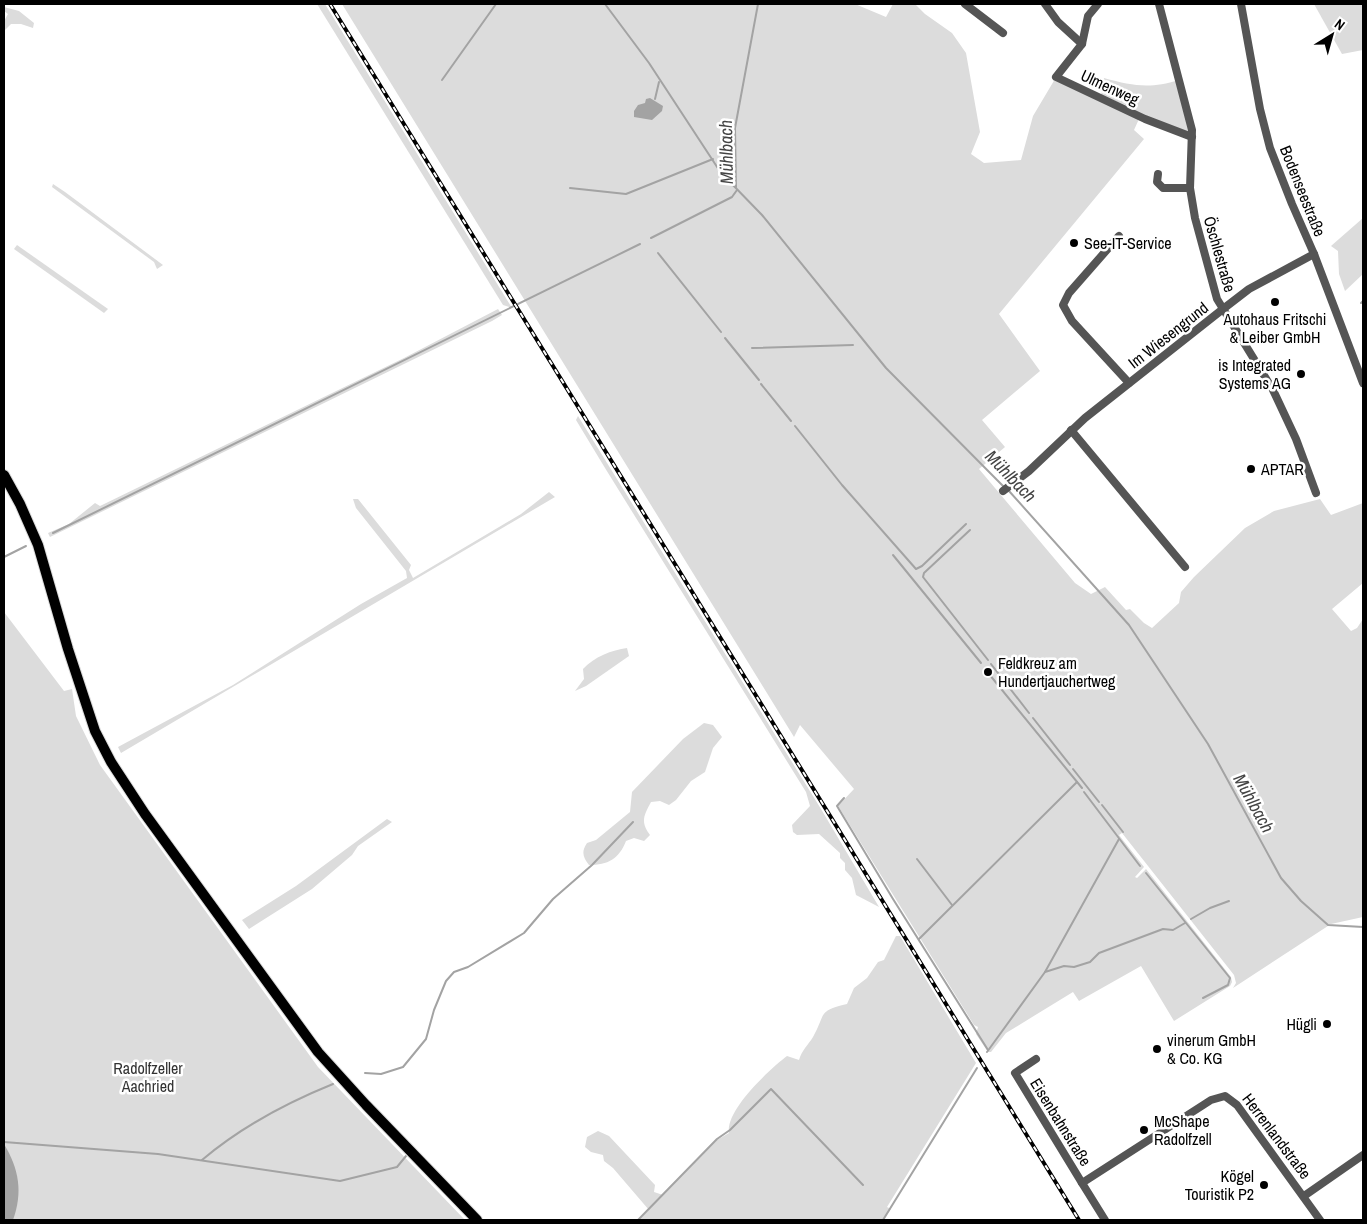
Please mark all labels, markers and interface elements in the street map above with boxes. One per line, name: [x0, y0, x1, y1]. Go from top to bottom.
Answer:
north arrow: [1307, 10, 1357, 60]
text: N: [1331, 15, 1349, 34]
street label: Ulmenweg: [1077, 64, 1143, 110]
water label: Mühlbach: [713, 120, 739, 184]
street label: Bodenseestraße: [1275, 142, 1331, 240]
street label: Öschlestraße: [1199, 213, 1241, 295]
place label: See-IT-Service: [1084, 232, 1172, 254]
marker: See-IT-Service: [1068, 237, 1080, 249]
marker: Autohaus Fritschi & Leiber GmbH: [1269, 296, 1281, 308]
street label: Im Wiesengrund: [1123, 297, 1213, 373]
place label: Autohaus Fritschi & Leiber GmbH: [1223, 308, 1326, 348]
place label: is Integrated Systems AG: [1218, 354, 1291, 394]
marker: is Integrated Systems AG: [1295, 368, 1307, 380]
water label: Mühlbach: [980, 444, 1042, 508]
place label: APTAR: [1260, 458, 1304, 480]
marker: APTAR: [1245, 463, 1257, 475]
place label: Feldkreuz am Hundertjauchertweg: [998, 652, 1116, 692]
marker: Feldkreuz am Hundertjauchertweg: [982, 666, 994, 678]
water label: Mühlbach: [1228, 769, 1280, 837]
place label: Hügli: [1286, 1013, 1317, 1035]
marker: Hügli: [1321, 1018, 1333, 1030]
place label: vinerum GmbH & Co. KG: [1167, 1029, 1256, 1069]
marker: vinerum GmbH & Co. KG: [1151, 1043, 1163, 1055]
park label: Radolfzeller Aachried: [113, 1057, 183, 1097]
street label: Eisenbahnstraße: [1025, 1074, 1097, 1170]
street label: Herrenlandstraße: [1237, 1089, 1317, 1183]
place label: McShape Radolfzell: [1154, 1110, 1212, 1150]
marker: McShape Radolfzell: [1138, 1124, 1150, 1136]
place label: Kögel Touristik P2: [1185, 1165, 1254, 1205]
marker: Kögel Touristik P2: [1258, 1179, 1270, 1191]

